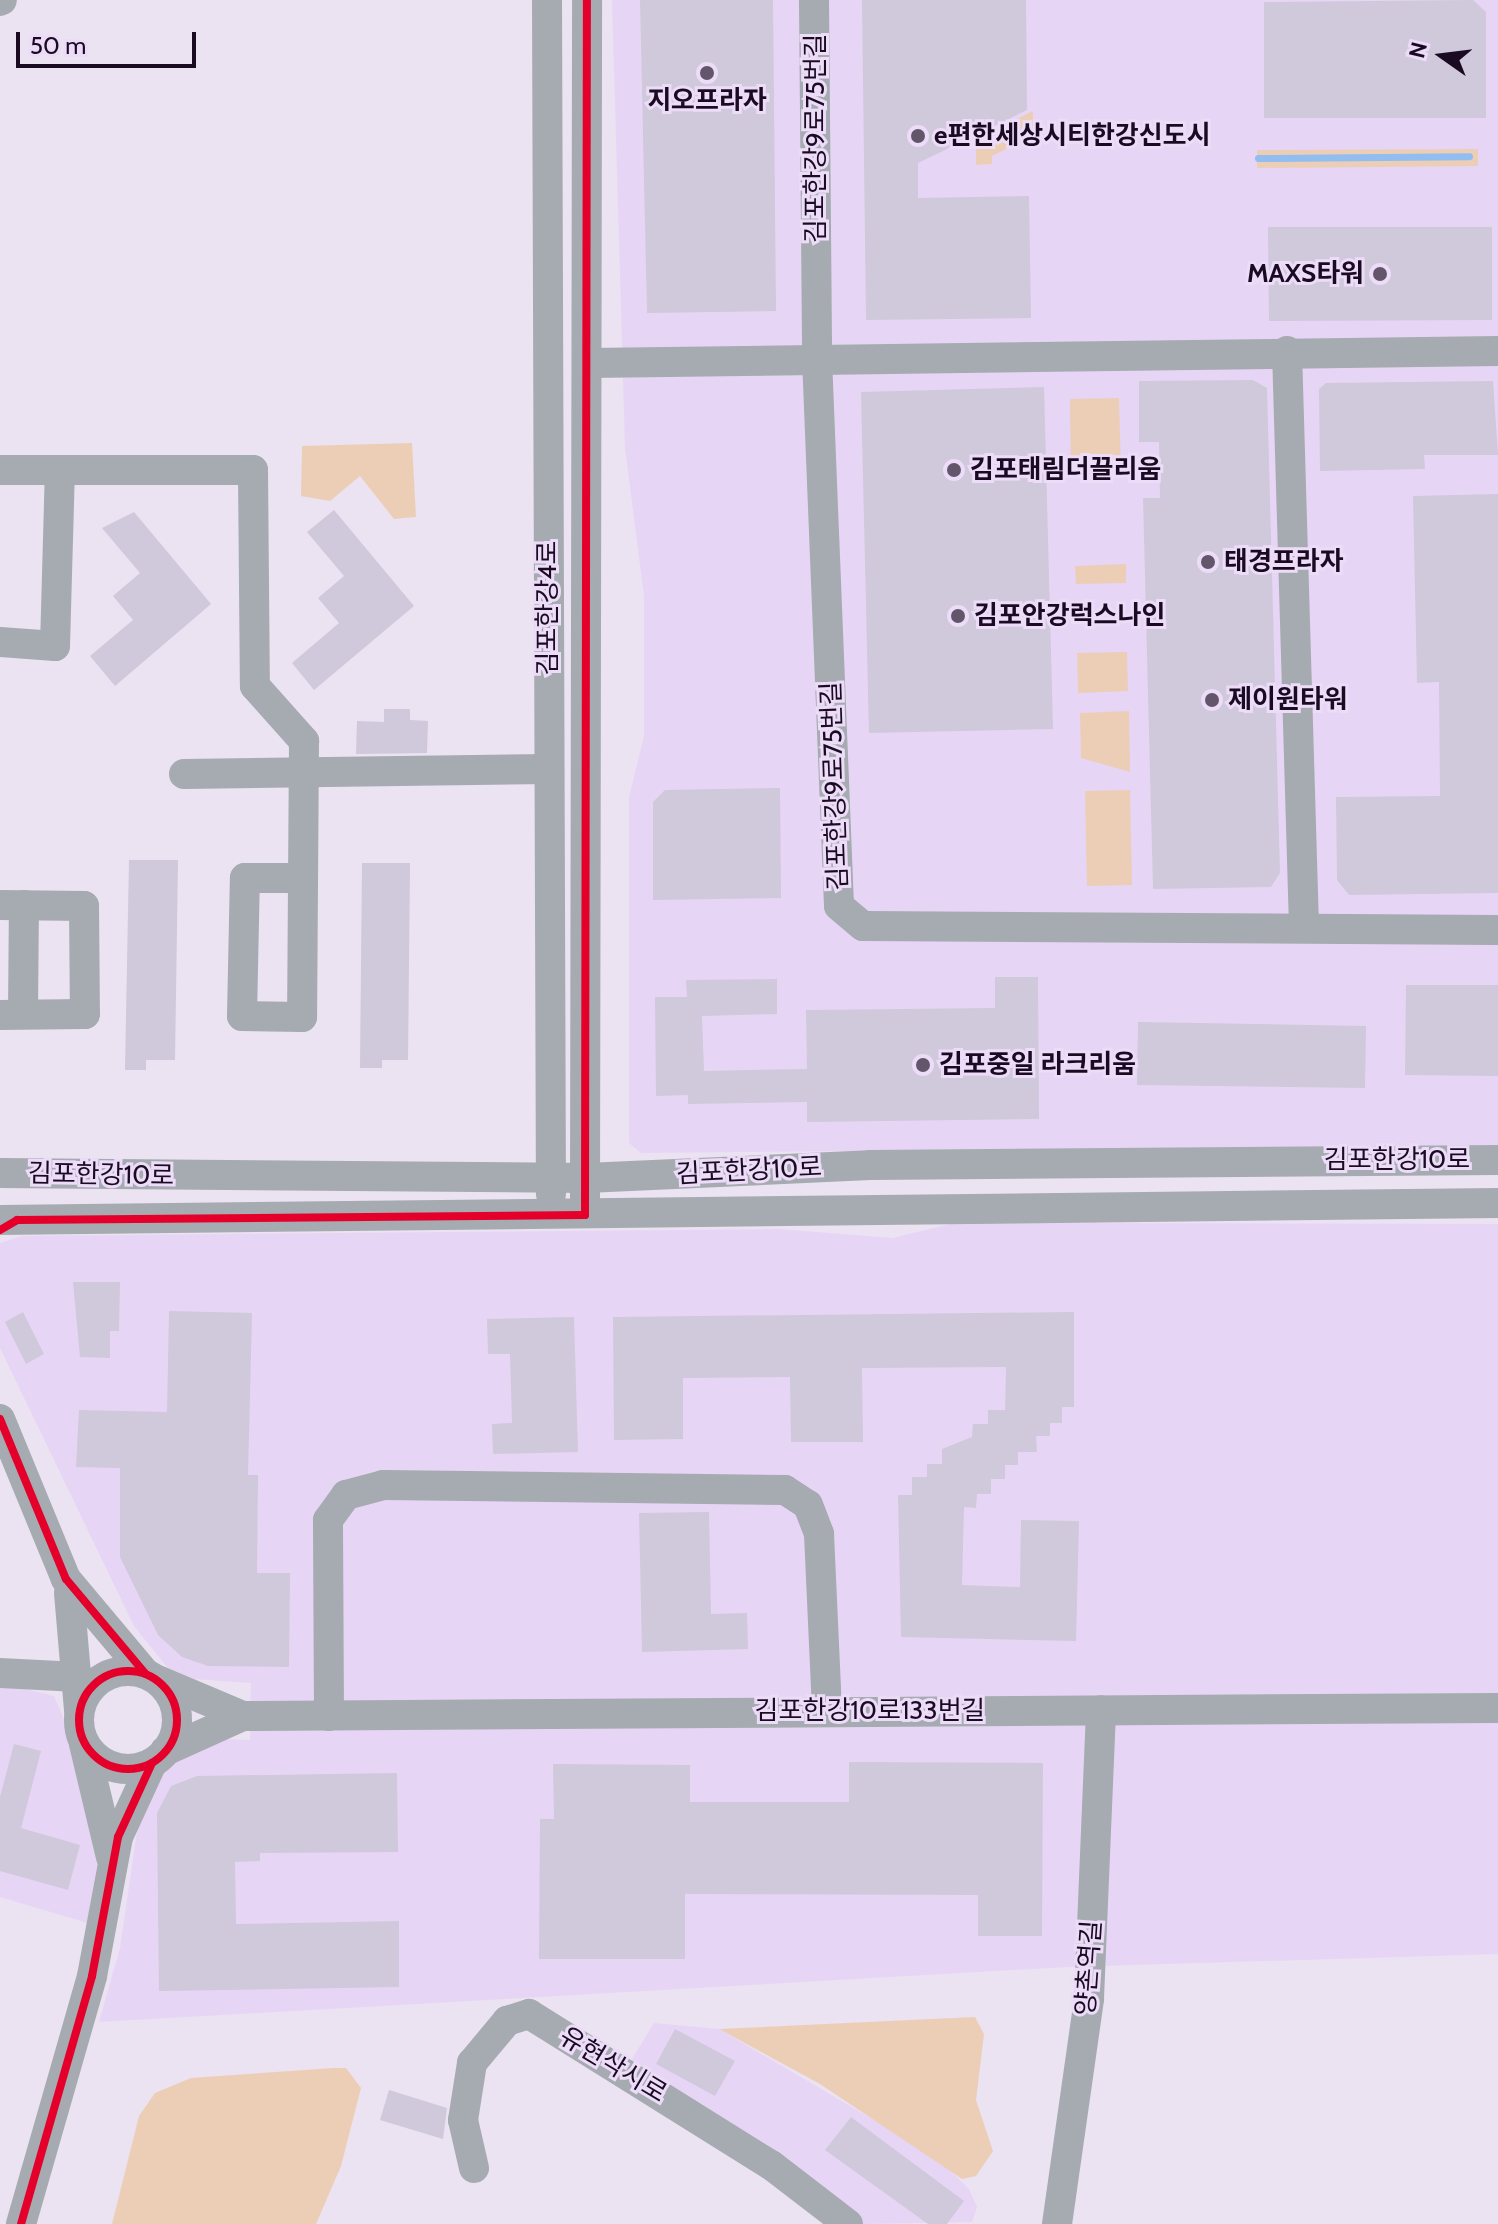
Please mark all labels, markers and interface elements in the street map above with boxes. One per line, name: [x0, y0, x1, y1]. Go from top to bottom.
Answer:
scale bar: [20, 16, 200, 66]
north arrow: [1402, 16, 1482, 96]
text: 50 m: [30, 31, 86, 60]
street label: 김포한강9로75번길: [800, 33, 832, 243]
text: N: [1403, 39, 1433, 61]
marker: 지오프라자: [698, 64, 716, 82]
place label: 지오프라자: [647, 85, 767, 117]
place label: e편한세상시티한강신도시: [934, 120, 1211, 152]
marker: e편한세상시티한강신도시: [909, 127, 927, 145]
place label: MAXS타워: [1247, 258, 1364, 290]
marker: MAXS타워: [1371, 265, 1389, 283]
place label: 김포태림더끌리움: [970, 454, 1161, 486]
marker: 김포태림더끌리움: [945, 461, 963, 479]
street label: 김포한강4로: [532, 541, 564, 675]
place label: 태경프라자: [1224, 546, 1344, 578]
marker: 태경프라자: [1199, 553, 1217, 571]
place label: 김포안강럭스나인: [974, 600, 1165, 632]
marker: 김포안강럭스나인: [949, 607, 967, 625]
street label: 김포한강9로75번길: [816, 681, 854, 891]
place label: 제이원타워: [1228, 684, 1348, 716]
marker: 제이원타워: [1203, 691, 1221, 709]
place label: 김포중일 라크리움: [939, 1049, 1136, 1081]
marker: 김포중일 라크리움: [914, 1056, 932, 1074]
street label: 김포한강10로: [1324, 1144, 1470, 1176]
street label: 김포한강10로: [675, 1152, 823, 1190]
street label: 김포한강10로: [28, 1158, 174, 1192]
street label: 김포한강10로133번길: [755, 1695, 985, 1727]
street label: 양촌역길: [1070, 1919, 1108, 2017]
street label: 유현삭시로: [554, 2021, 672, 2109]

